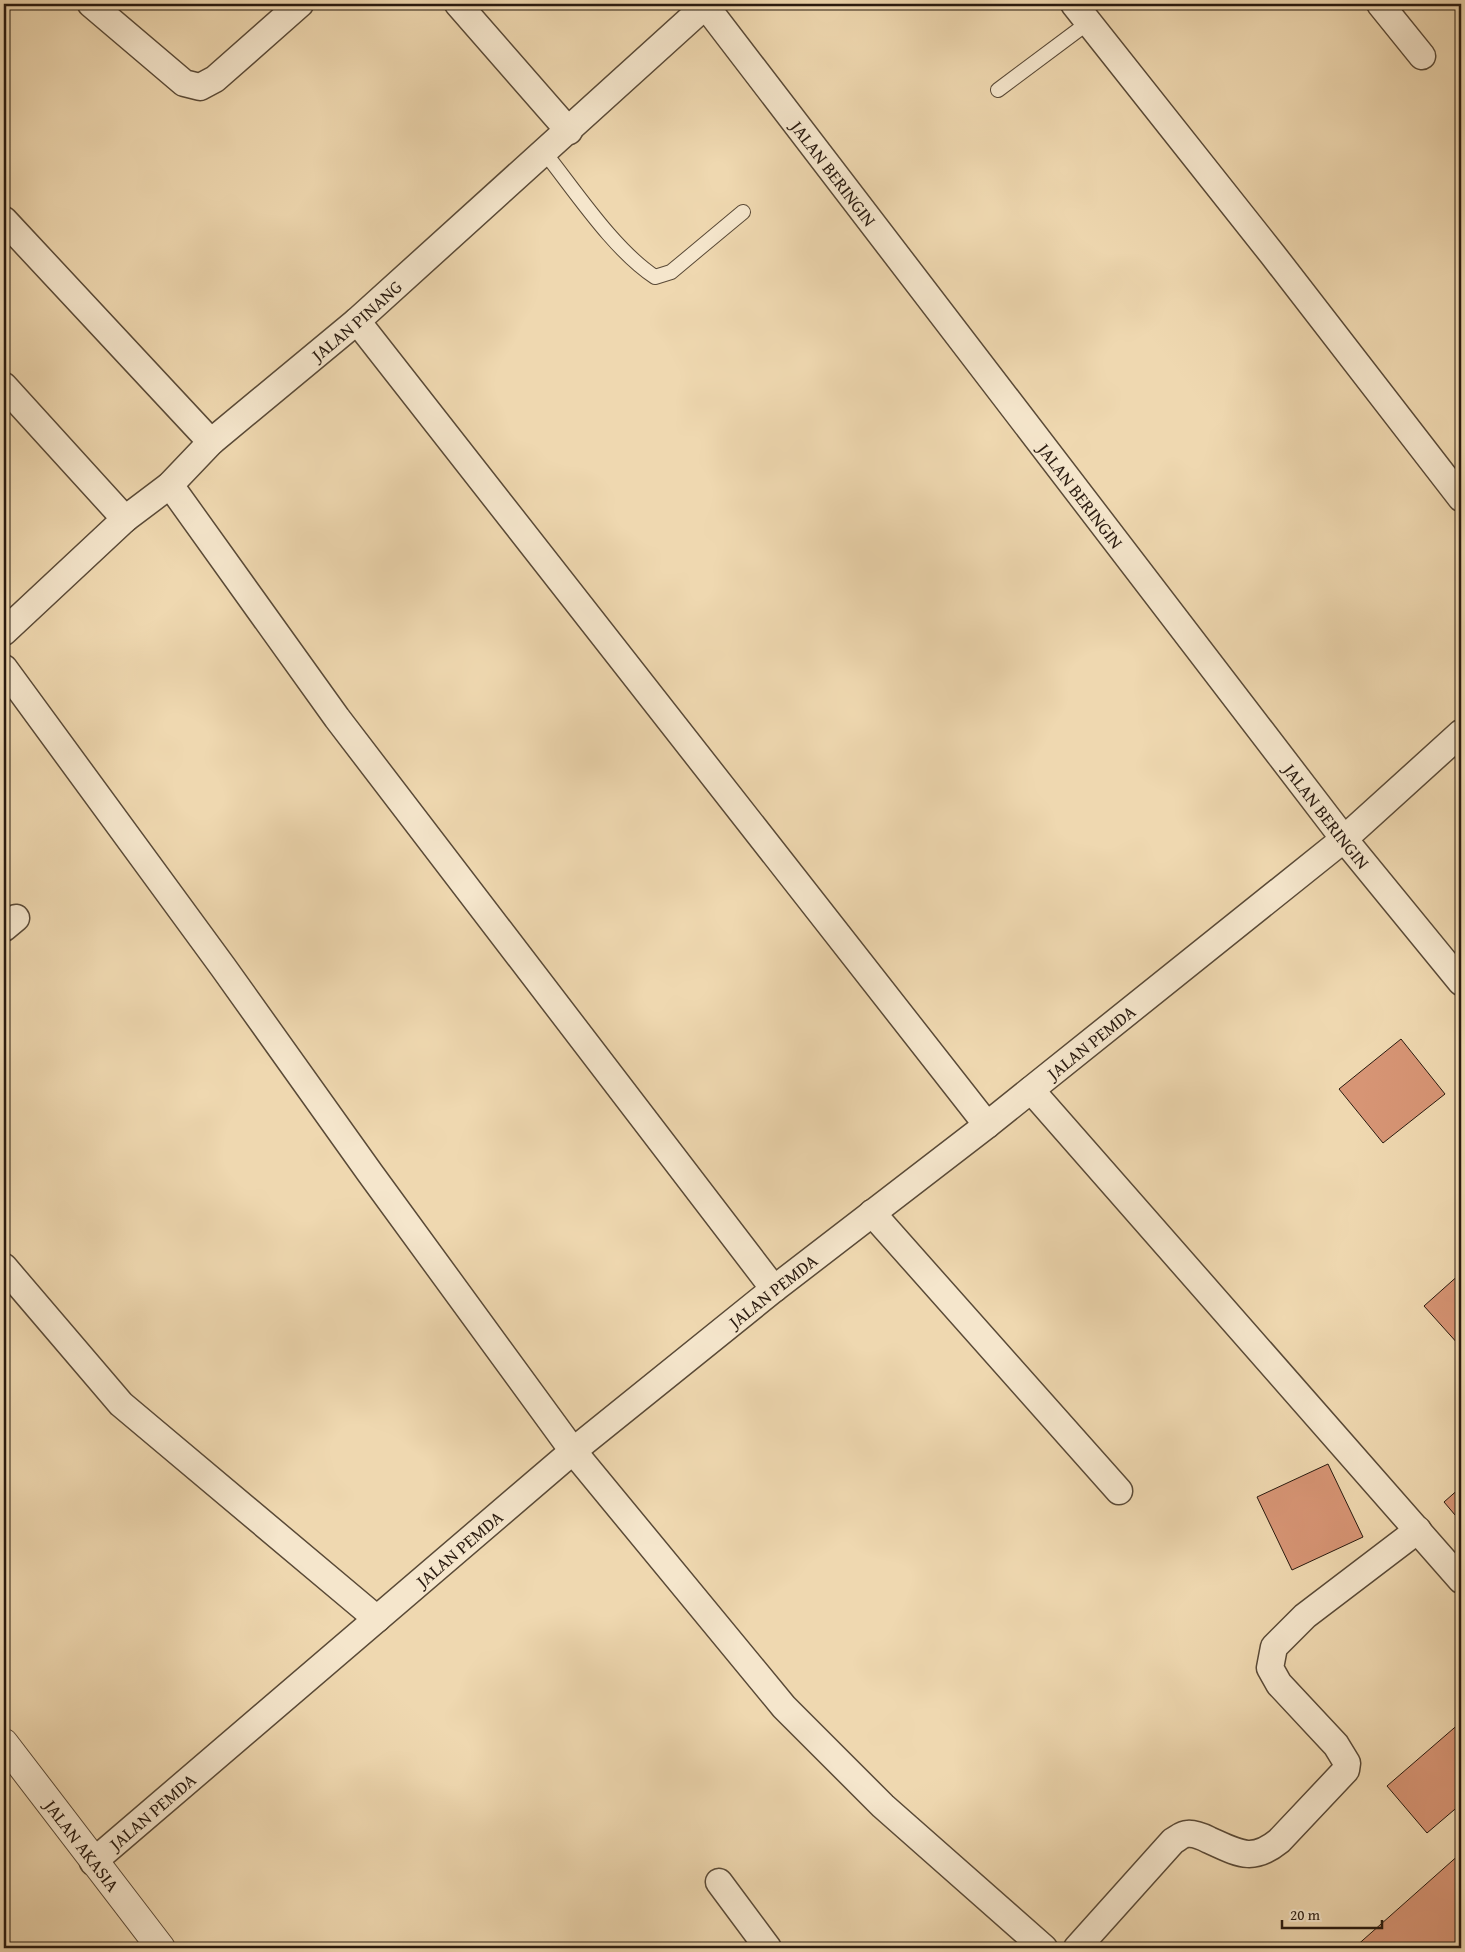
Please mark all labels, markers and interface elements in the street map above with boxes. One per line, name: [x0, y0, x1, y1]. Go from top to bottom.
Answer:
street label: JALAN BERINGIN: [783, 113, 883, 232]
street label: JALAN PINANG: [304, 273, 408, 369]
street label: JALAN BERINGIN: [1030, 435, 1130, 554]
street label: JALAN BERINGIN: [1276, 756, 1377, 875]
street label: JALAN PEMDA: [1039, 998, 1141, 1087]
street label: JALAN PEMDA: [721, 1247, 823, 1336]
street label: JALAN PEMDA: [408, 1503, 509, 1595]
street label: JALAN PEMDA: [101, 1766, 202, 1858]
street label: JALAN AKASIA: [37, 1792, 127, 1897]
scale bar: [1282, 1897, 1382, 1929]
text: 20 m: [1290, 1904, 1321, 1925]

